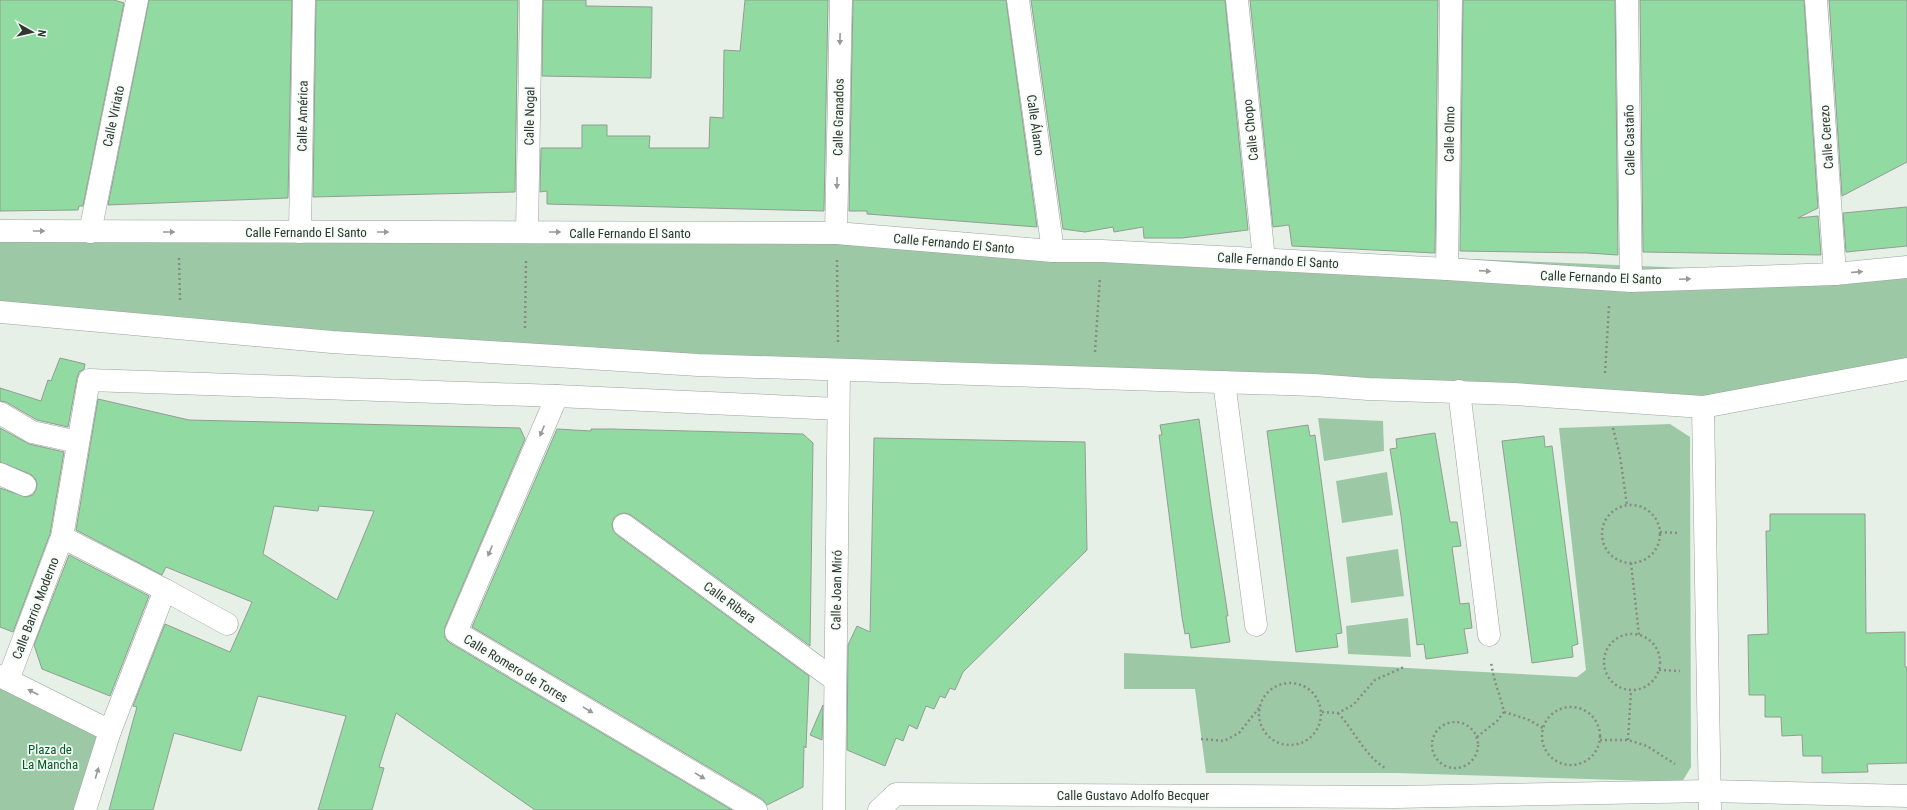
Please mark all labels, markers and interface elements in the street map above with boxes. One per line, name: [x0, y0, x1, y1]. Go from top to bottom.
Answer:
north arrow: [12, 12, 52, 52]
text: N: [34, 29, 48, 38]
one-way arrow: [837, 33, 843, 46]
street label: Calle Granados: [830, 78, 847, 156]
street label: Calle América: [294, 80, 311, 152]
street label: Calle Viriato: [100, 84, 127, 148]
street label: Calle Nogal: [521, 86, 538, 146]
street label: Calle Álamo: [1024, 93, 1047, 157]
street label: Calle Chopo: [1240, 98, 1261, 161]
street label: Calle Castaño: [1621, 104, 1638, 176]
street label: Calle Cerezo: [1817, 104, 1836, 169]
street label: Calle Olmo: [1442, 106, 1457, 162]
one-way arrow: [834, 177, 840, 190]
street label: Calle Fernando El Santo: [245, 225, 367, 240]
street label: Calle Fernando El Santo: [569, 226, 691, 241]
one-way arrow: [33, 228, 46, 234]
one-way arrow: [163, 229, 176, 235]
one-way arrow: [377, 229, 390, 235]
one-way arrow: [549, 229, 562, 235]
street label: Calle Fernando El Santo: [893, 231, 1015, 256]
street label: Calle Fernando El Santo: [1217, 250, 1339, 271]
one-way arrow: [1479, 268, 1491, 275]
street label: Calle Fernando El Santo: [1540, 268, 1662, 287]
one-way arrow: [1851, 269, 1863, 275]
one-way arrow: [1679, 276, 1692, 282]
one-way arrow: [539, 426, 545, 437]
one-way arrow: [487, 545, 493, 557]
street label: Calle Joan Miró: [828, 550, 845, 630]
street label: Calle Barrio Moderno: [9, 555, 62, 661]
street label: Calle Ribera: [701, 578, 759, 626]
street label: Calle Romero de Torres: [461, 631, 571, 706]
one-way arrow: [27, 689, 38, 695]
one-way arrow: [582, 707, 594, 714]
park label: Plaza de La Mancha: [22, 742, 78, 772]
one-way arrow: [94, 766, 100, 778]
one-way arrow: [694, 773, 706, 780]
street label: Calle Gustavo Adolfo Becquer: [1057, 788, 1209, 803]

